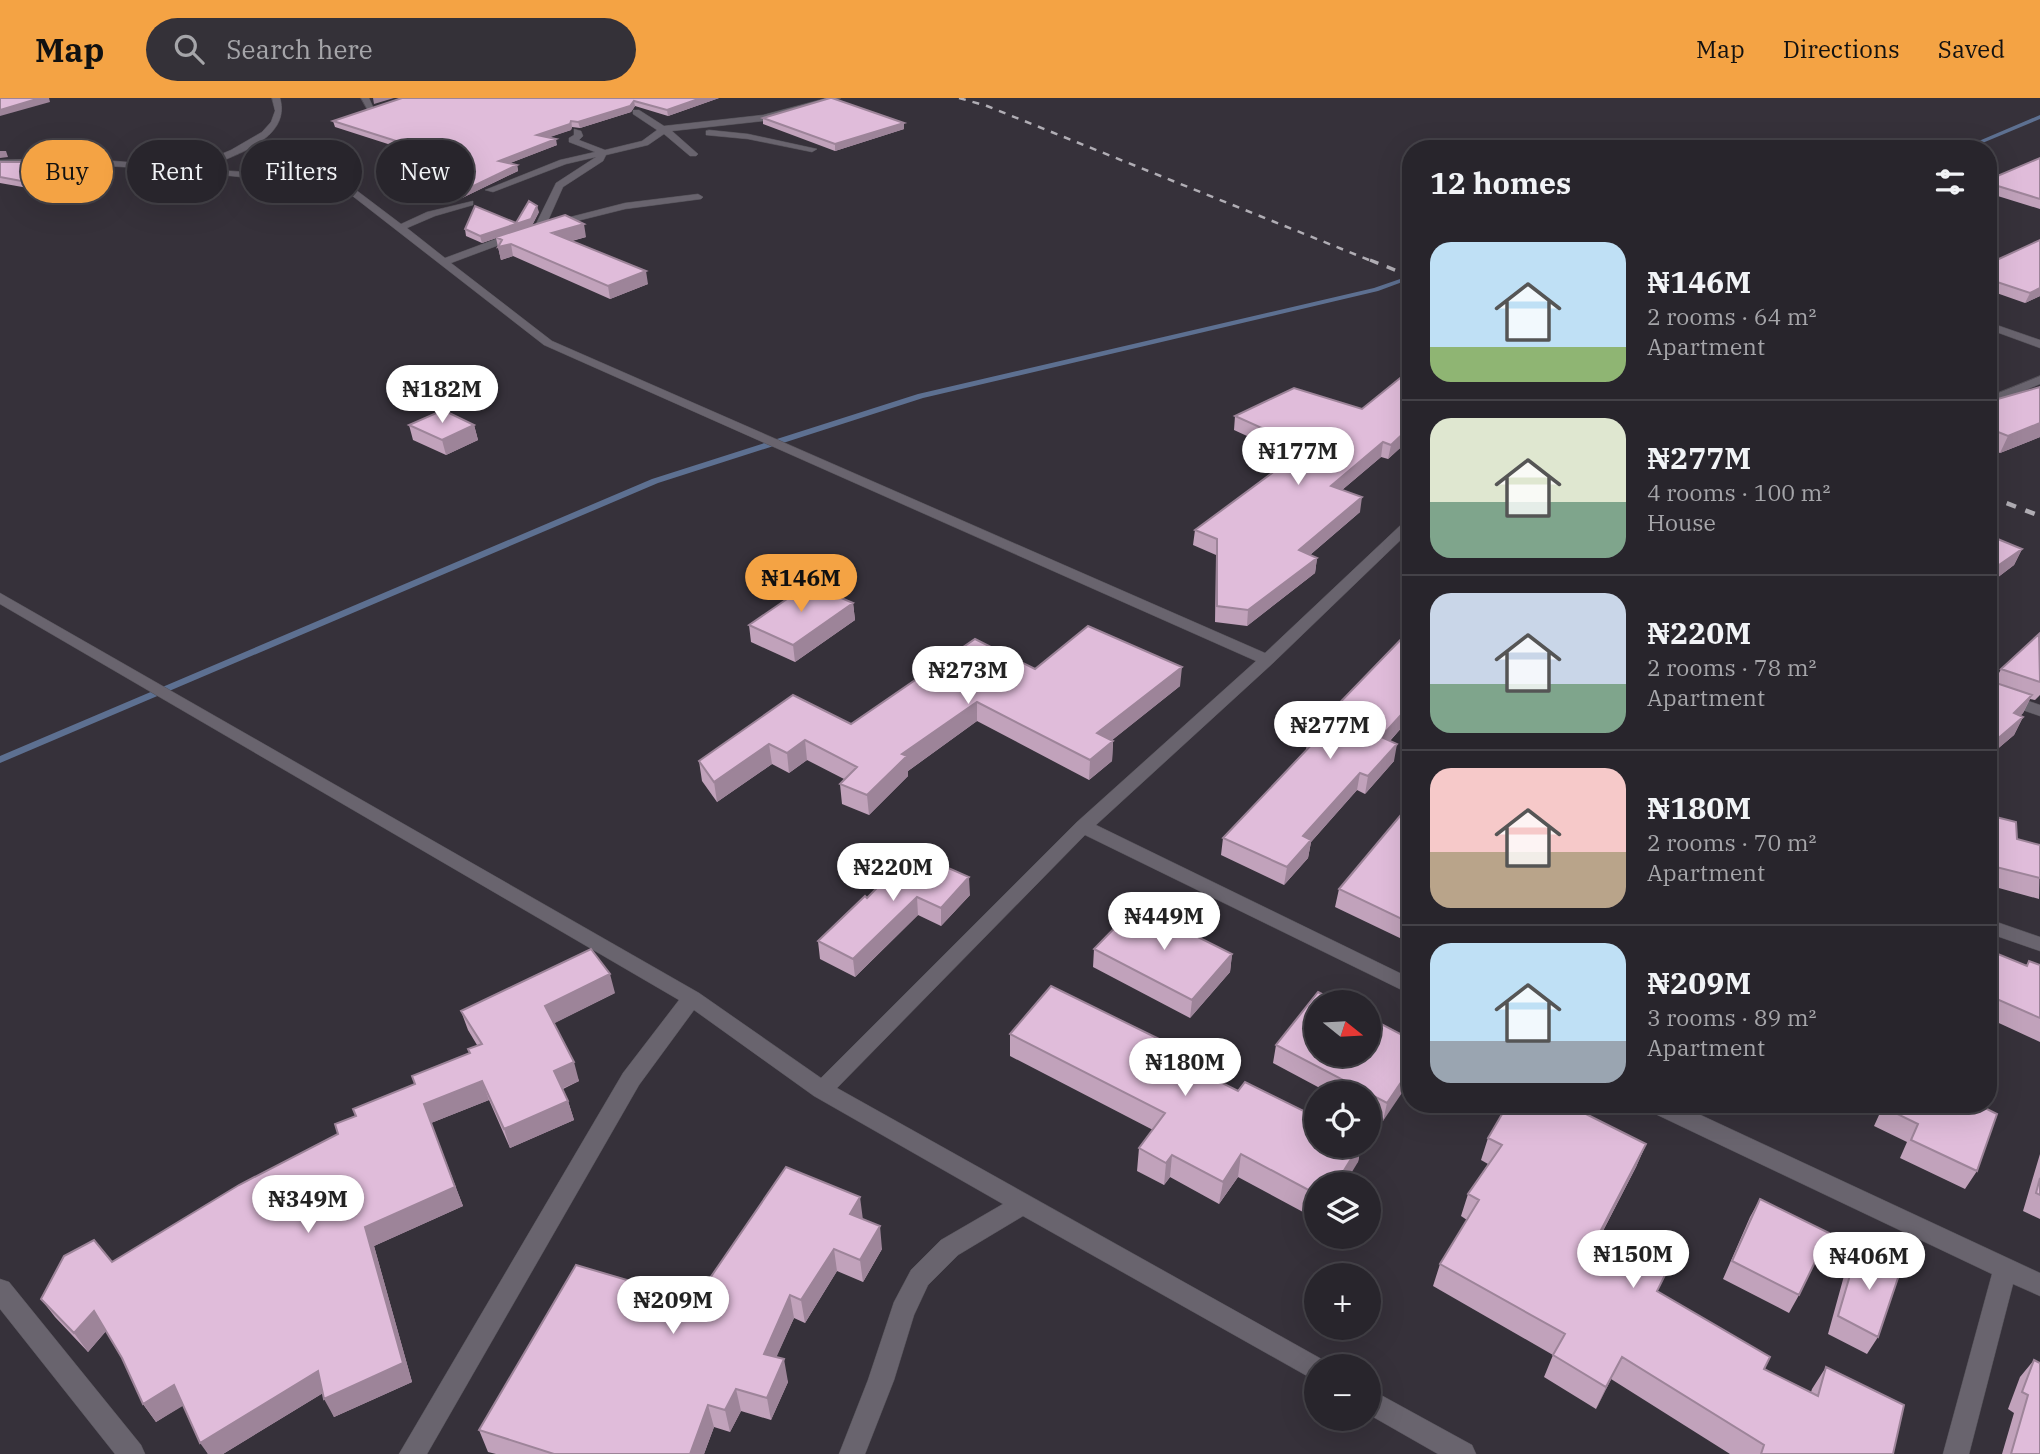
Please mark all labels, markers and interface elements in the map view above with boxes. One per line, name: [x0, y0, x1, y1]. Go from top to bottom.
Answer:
search box: [146, 18, 636, 81]
text: Map: [35, 28, 104, 71]
icon: search: [170, 30, 208, 68]
text: Search here: [226, 32, 373, 66]
text: Map: [1696, 33, 1745, 65]
text: Directions: [1783, 33, 1900, 65]
text: Saved: [1938, 33, 2005, 65]
chip: Buy: [21, 140, 113, 203]
chip: Rent: [127, 140, 227, 203]
chip: Filters: [241, 140, 362, 203]
chip: New: [376, 140, 474, 203]
text: 12 homes: [1430, 163, 1571, 202]
icon: filters: [1931, 163, 1969, 201]
text: ₦146M: [1647, 262, 1751, 301]
icon: home: [1486, 270, 1570, 354]
text: 2 rooms · 64 m²: [1647, 301, 1817, 331]
text: Apartment: [1647, 331, 1765, 361]
pin: ₦182M: [393, 366, 491, 425]
text: ₦182M: [402, 373, 482, 403]
pin: ₦177M: [1249, 428, 1347, 487]
text: ₦177M: [1258, 435, 1338, 465]
text: ₦277M: [1647, 438, 1751, 477]
icon: home: [1486, 446, 1570, 530]
text: 4 rooms · 100 m²: [1647, 477, 1830, 507]
text: House: [1647, 507, 1716, 537]
pin: ₦146M: [752, 554, 850, 614]
text: ₦146M: [761, 562, 841, 592]
text: ₦220M: [1647, 613, 1751, 652]
icon: home: [1486, 621, 1570, 705]
pin: ₦273M: [919, 646, 1017, 706]
text: 2 rooms · 78 m²: [1647, 652, 1817, 682]
text: ₦273M: [928, 654, 1008, 684]
text: Apartment: [1647, 682, 1765, 712]
pin: ₦277M: [1281, 702, 1379, 761]
text: ₦277M: [1290, 709, 1370, 739]
text: ₦180M: [1647, 788, 1751, 827]
icon: home: [1486, 796, 1570, 880]
text: 2 rooms · 70 m²: [1647, 827, 1817, 857]
pin: ₦220M: [844, 844, 942, 903]
text: ₦220M: [853, 851, 933, 881]
text: Apartment: [1647, 857, 1765, 887]
pin: ₦449M: [1115, 892, 1213, 952]
text: ₦449M: [1124, 900, 1204, 930]
text: ₦209M: [1647, 963, 1751, 1002]
icon: home: [1486, 971, 1570, 1055]
north arrow: [1304, 990, 1381, 1068]
map controls: [1304, 990, 1381, 1431]
text: 3 rooms · 89 m²: [1647, 1002, 1817, 1032]
text: Apartment: [1647, 1032, 1765, 1062]
pin: ₦180M: [1136, 1038, 1234, 1098]
text: ₦180M: [1145, 1046, 1225, 1076]
button: locate: [1304, 1081, 1381, 1158]
button: layers: [1304, 1172, 1381, 1249]
pin: ₦349M: [259, 1176, 357, 1235]
text: ₦349M: [268, 1183, 348, 1213]
pin: ₦150M: [1584, 1230, 1682, 1290]
pin: ₦406M: [1820, 1232, 1918, 1292]
text: ₦150M: [1593, 1238, 1673, 1268]
text: ₦406M: [1829, 1240, 1909, 1270]
button: +: [1304, 1263, 1381, 1340]
pin: ₦209M: [624, 1276, 722, 1336]
text: ₦209M: [633, 1284, 713, 1314]
button: −: [1304, 1354, 1381, 1431]

